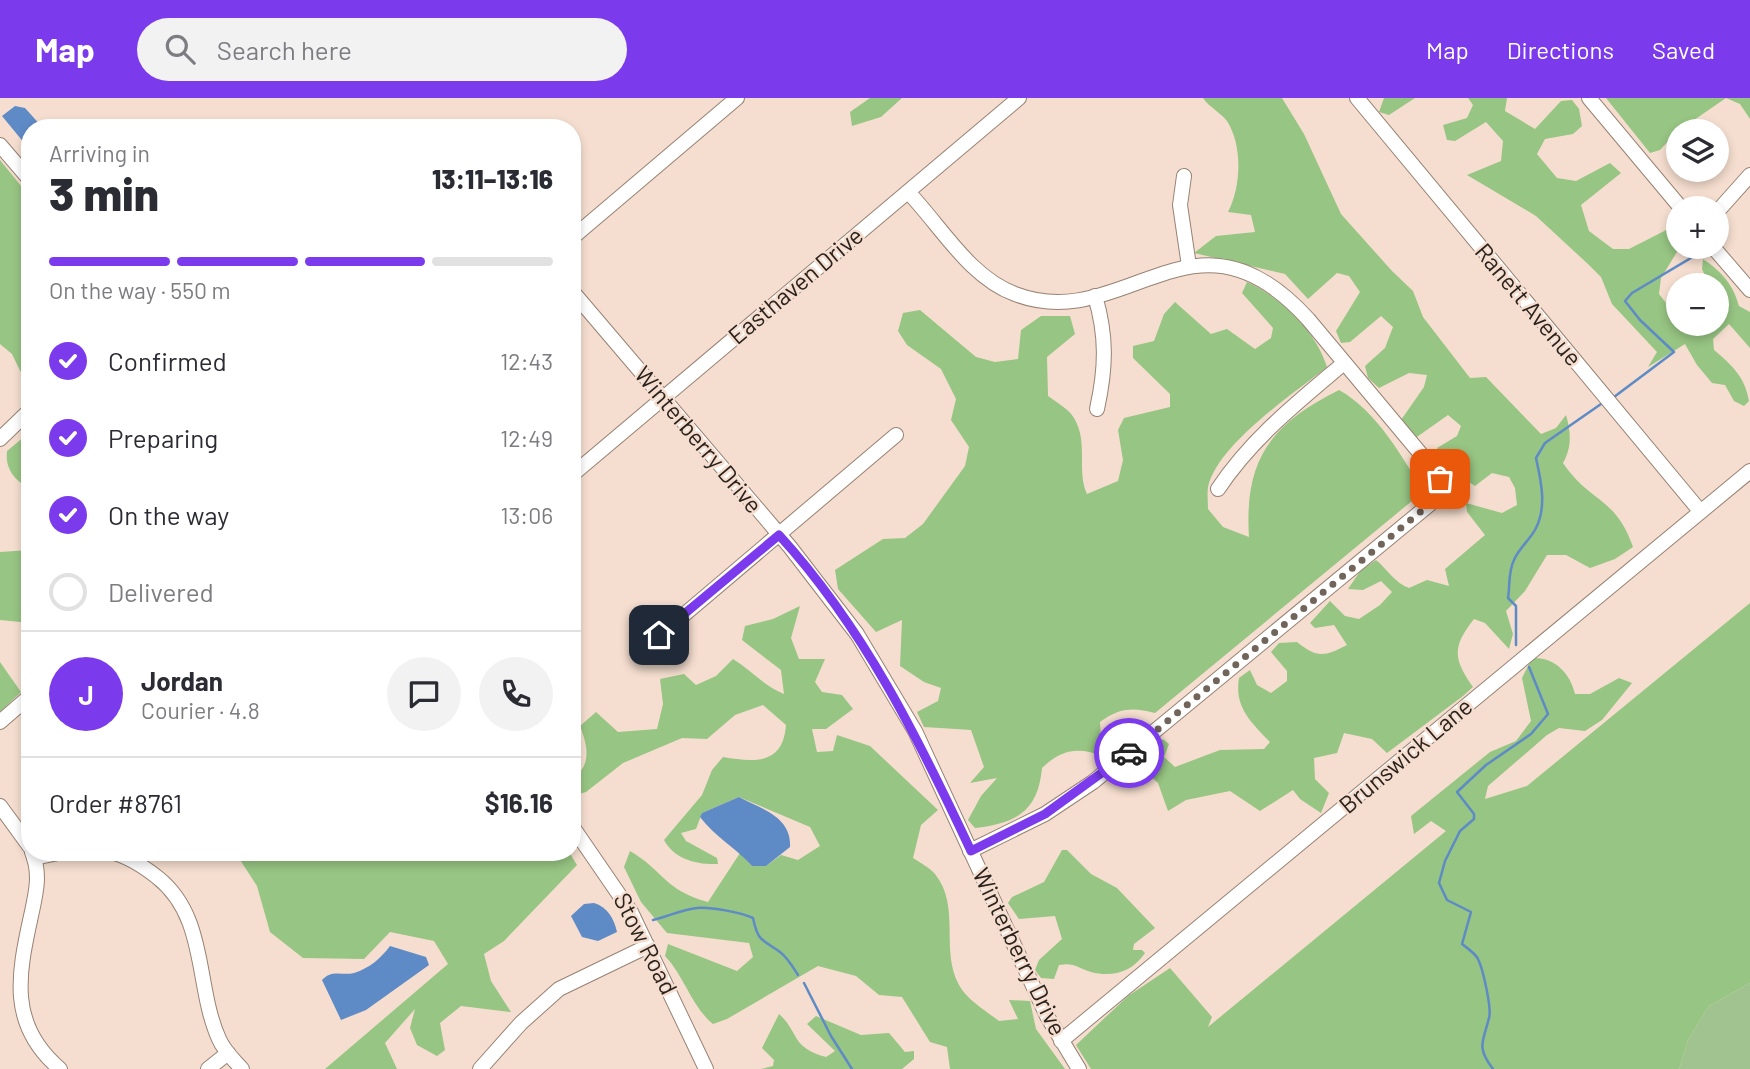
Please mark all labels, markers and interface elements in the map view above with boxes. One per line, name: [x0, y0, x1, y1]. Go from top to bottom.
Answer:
search box: [137, 18, 627, 81]
text: Map: [35, 29, 95, 69]
icon: search: [161, 30, 199, 68]
text: Search here: [217, 34, 352, 65]
text: Map: [1426, 35, 1469, 64]
text: Directions: [1507, 35, 1614, 64]
text: Saved: [1652, 35, 1715, 64]
map controls: [1666, 119, 1729, 336]
button: layers: [1666, 119, 1729, 182]
text: Arriving in: [49, 139, 150, 167]
text: 13:11–13:16: [432, 163, 553, 194]
text: 3 min: [49, 165, 159, 220]
button: +: [1666, 196, 1729, 259]
street label: Easthaven Drive: [722, 220, 868, 350]
street label: Ranett Avenue: [1470, 237, 1589, 371]
button: −: [1666, 273, 1729, 336]
text: On the way · 550 m: [49, 276, 231, 304]
icon: check: [49, 342, 87, 380]
text: Confirmed: [108, 345, 227, 376]
text: 12:43: [500, 347, 553, 375]
street label: Winterberry Drive: [629, 360, 769, 519]
icon: check: [49, 419, 87, 457]
text: Preparing: [108, 422, 218, 453]
text: 12:49: [500, 424, 553, 452]
pin: [1410, 449, 1470, 509]
icon: bag: [1421, 460, 1459, 498]
icon: check: [49, 496, 87, 534]
text: On the way: [108, 499, 229, 530]
text: 13:06: [500, 501, 553, 529]
text: Delivered: [108, 576, 214, 607]
pin: [629, 605, 689, 665]
icon: home: [640, 616, 678, 654]
button: chat: [387, 657, 461, 731]
button: phone: [479, 657, 553, 731]
text: Jordan: [141, 665, 223, 696]
text: J: [78, 679, 94, 710]
street label: Brunswick Lane: [1333, 691, 1477, 819]
text: Courier · 4.8: [141, 696, 260, 724]
courier: [1094, 718, 1164, 788]
icon: car: [1110, 734, 1148, 772]
text: Order #8761: [49, 787, 182, 818]
text: $16.16: [485, 787, 553, 818]
street label: Winterberry Drive: [967, 863, 1074, 1040]
street label: Stow Road: [608, 888, 684, 999]

